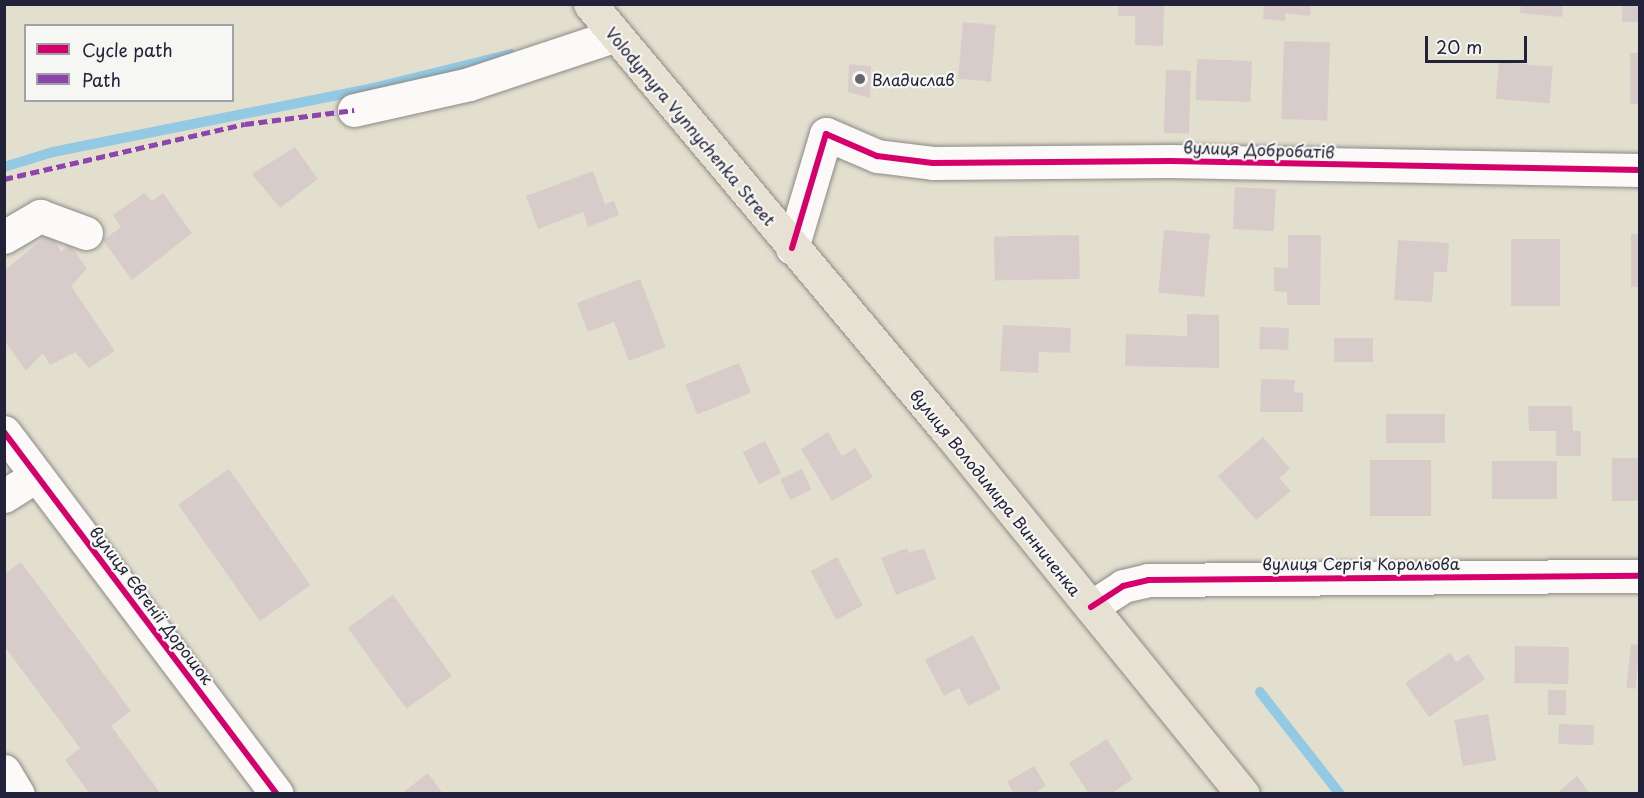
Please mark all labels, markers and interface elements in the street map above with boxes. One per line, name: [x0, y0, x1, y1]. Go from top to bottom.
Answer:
street label: Volodymyra Vynnychenka Street: [602, 23, 780, 229]
legend: [24, 24, 234, 102]
scale bar: [1428, 24, 1530, 62]
text: 20 m: [1436, 33, 1482, 60]
text: Cycle path: [82, 36, 173, 63]
text: Path: [82, 66, 121, 93]
place label: Владислав: [872, 69, 955, 89]
marker: Владислав: [853, 72, 867, 86]
street label: вулиця Добробатів: [1183, 137, 1335, 161]
street label: вулиця Володимира Винниченка: [906, 385, 1086, 599]
street label: вулиця Євгенії Дорошок: [86, 522, 218, 688]
street label: вулиця Сергія Корольова: [1262, 553, 1460, 573]

